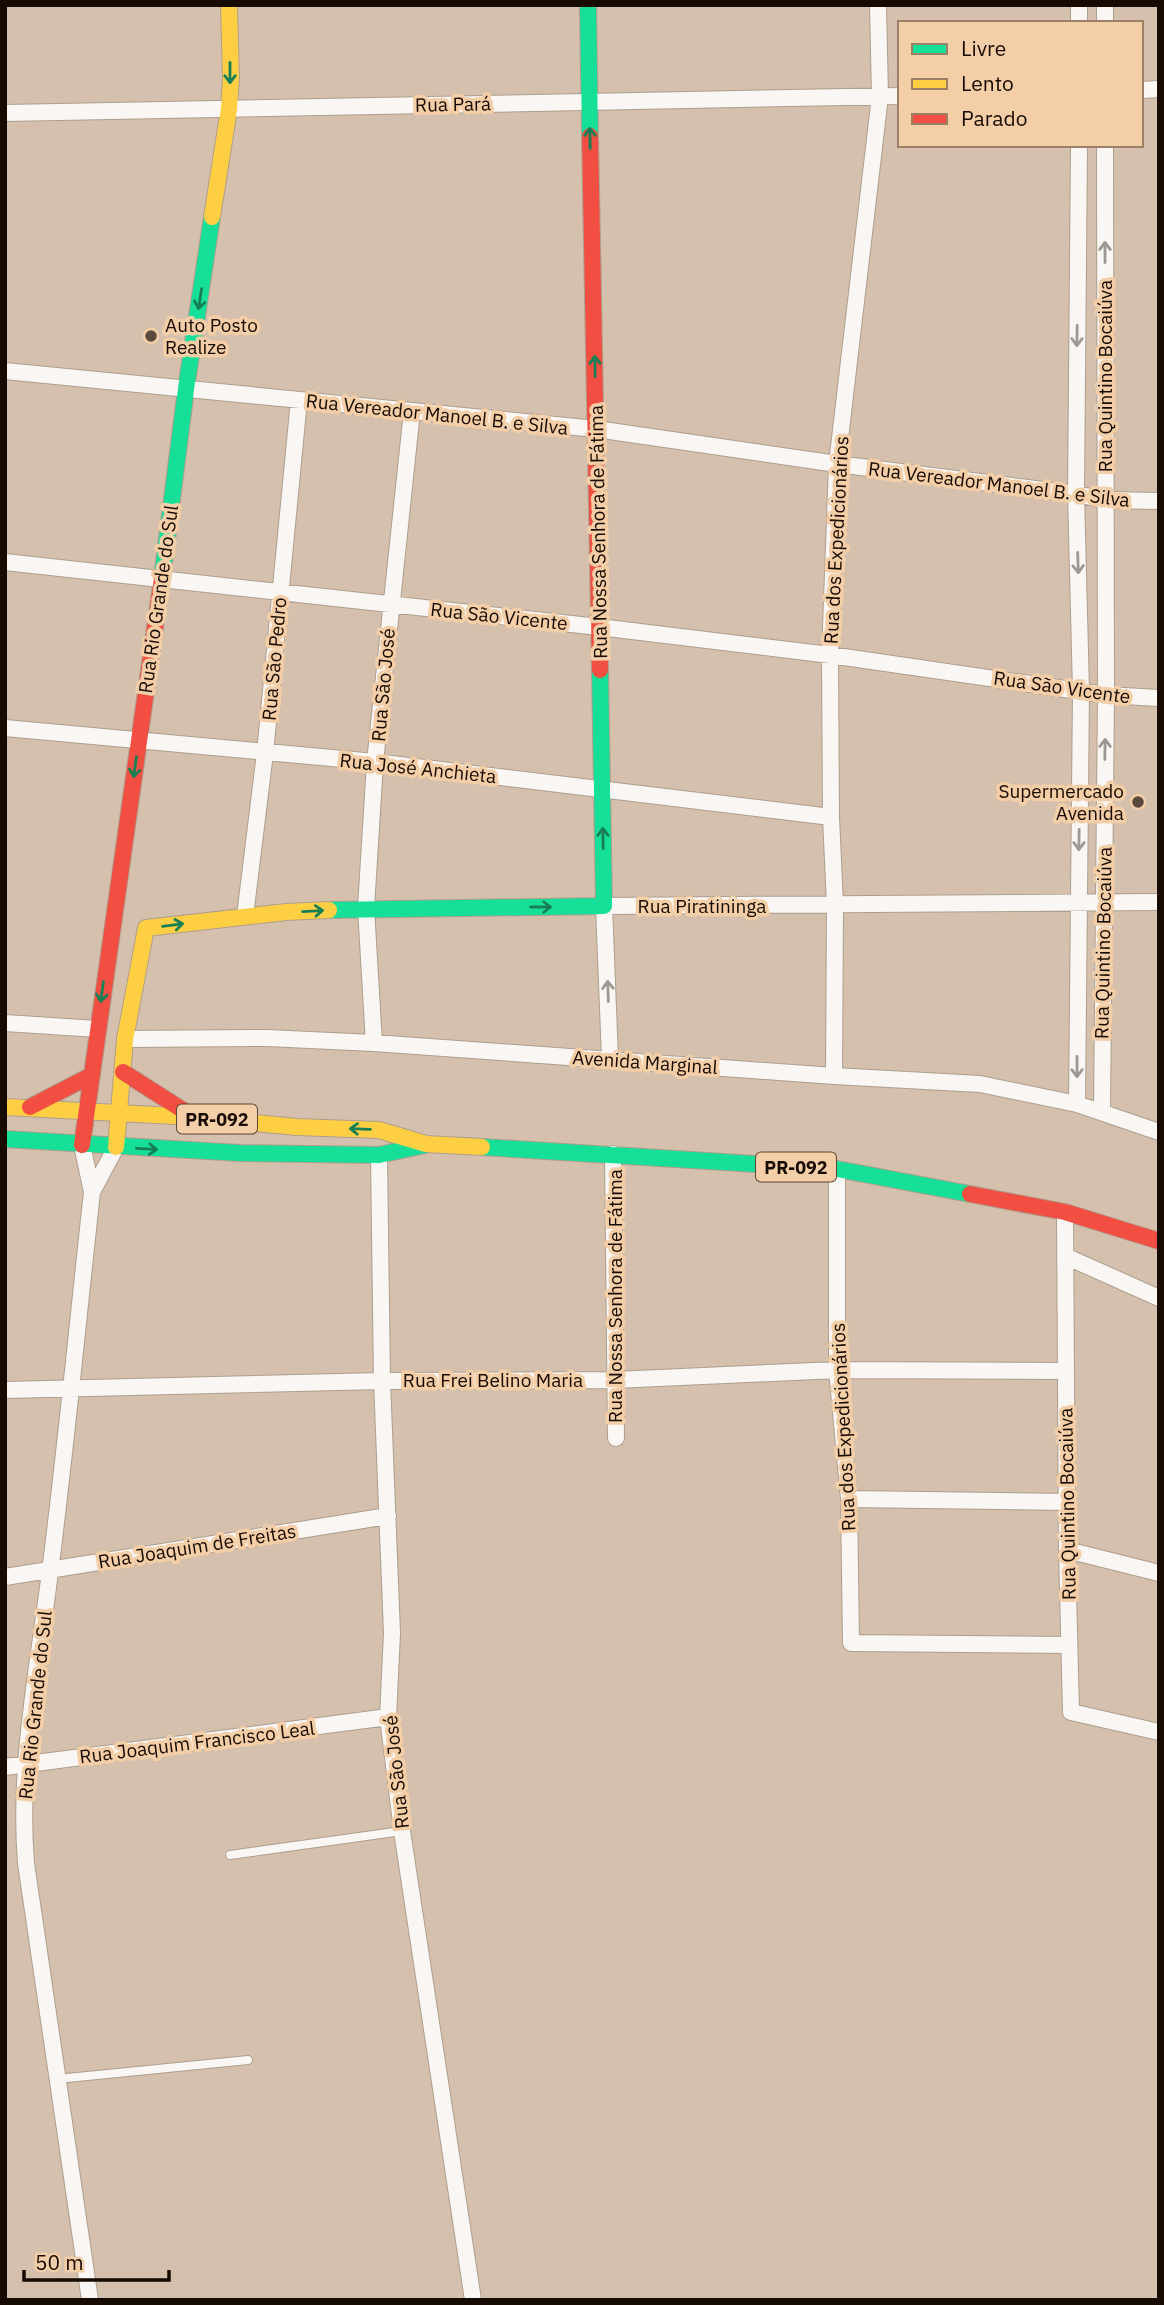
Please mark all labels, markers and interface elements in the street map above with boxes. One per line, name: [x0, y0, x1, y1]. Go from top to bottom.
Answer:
legend: [898, 21, 1143, 147]
text: Livre: [961, 34, 1006, 62]
one-way arrow: [224, 62, 237, 85]
text: Lento: [961, 69, 1014, 97]
street label: Rua Pará: [415, 91, 491, 117]
text: Parado: [961, 104, 1028, 132]
one-way arrow: [584, 127, 597, 150]
one-way arrow: [1098, 241, 1112, 264]
street label: Rua Quintino Bocaiúva: [1093, 280, 1117, 472]
one-way arrow: [193, 287, 206, 310]
place label: Auto Posto Realize: [165, 313, 258, 359]
one-way arrow: [1071, 324, 1084, 347]
marker: Auto Posto Realize: [143, 328, 159, 344]
one-way arrow: [588, 355, 601, 378]
street label: Rua Vereador Manoel B. e Silva: [305, 388, 569, 440]
street label: Rua Nossa Senhora de Fátima: [584, 405, 612, 659]
street label: Rua dos Expedicionários: [819, 435, 853, 645]
street label: Rua Vereador Manoel B. e Silva: [867, 456, 1131, 512]
street label: Rua Rio Grande do Sul: [133, 503, 183, 695]
one-way arrow: [1071, 552, 1085, 575]
street label: Rua São Pedro: [257, 596, 291, 722]
street label: Rua São Vicente: [429, 597, 569, 635]
street label: Rua São José: [366, 627, 400, 743]
street label: Rua São Vicente: [992, 666, 1132, 708]
one-way arrow: [1099, 738, 1112, 761]
street label: Rua José Anchieta: [338, 748, 498, 788]
one-way arrow: [128, 755, 141, 778]
place label: Supermercado Avenida: [998, 779, 1124, 825]
marker: Supermercado Avenida: [1130, 794, 1146, 810]
one-way arrow: [597, 827, 610, 850]
one-way arrow: [1073, 828, 1086, 851]
street label: Rua Quintino Bocaiúva: [1089, 847, 1117, 1039]
street label: Rua Piratininga: [638, 894, 766, 918]
one-way arrow: [529, 900, 552, 914]
one-way arrow: [301, 904, 324, 917]
one-way arrow: [161, 919, 184, 932]
one-way arrow: [601, 979, 614, 1002]
one-way arrow: [96, 980, 109, 1003]
street label: Avenida Marginal: [572, 1045, 718, 1079]
one-way arrow: [1071, 1056, 1084, 1079]
road number: PR-092: [177, 1104, 257, 1134]
one-way arrow: [349, 1123, 372, 1136]
one-way arrow: [135, 1142, 158, 1155]
road number: PR-092: [756, 1152, 836, 1182]
street label: Rua Nossa Senhora de Fátima: [603, 1169, 627, 1423]
street label: Rua dos Expedicionários: [826, 1322, 860, 1532]
street label: Rua Frei Belino Maria: [403, 1368, 583, 1392]
street label: Rua Quintino Bocaiúva: [1053, 1408, 1081, 1600]
street label: Rua Joaquim de Freitas: [96, 1519, 298, 1573]
street label: Rua Rio Grande do Sul: [13, 1609, 57, 1801]
street label: Rua São José: [378, 1714, 414, 1830]
street label: Rua Joaquim Francisco Leal: [78, 1716, 316, 1768]
scale bar: [24, 2238, 170, 2282]
text: 50 m: [35, 2248, 84, 2276]

